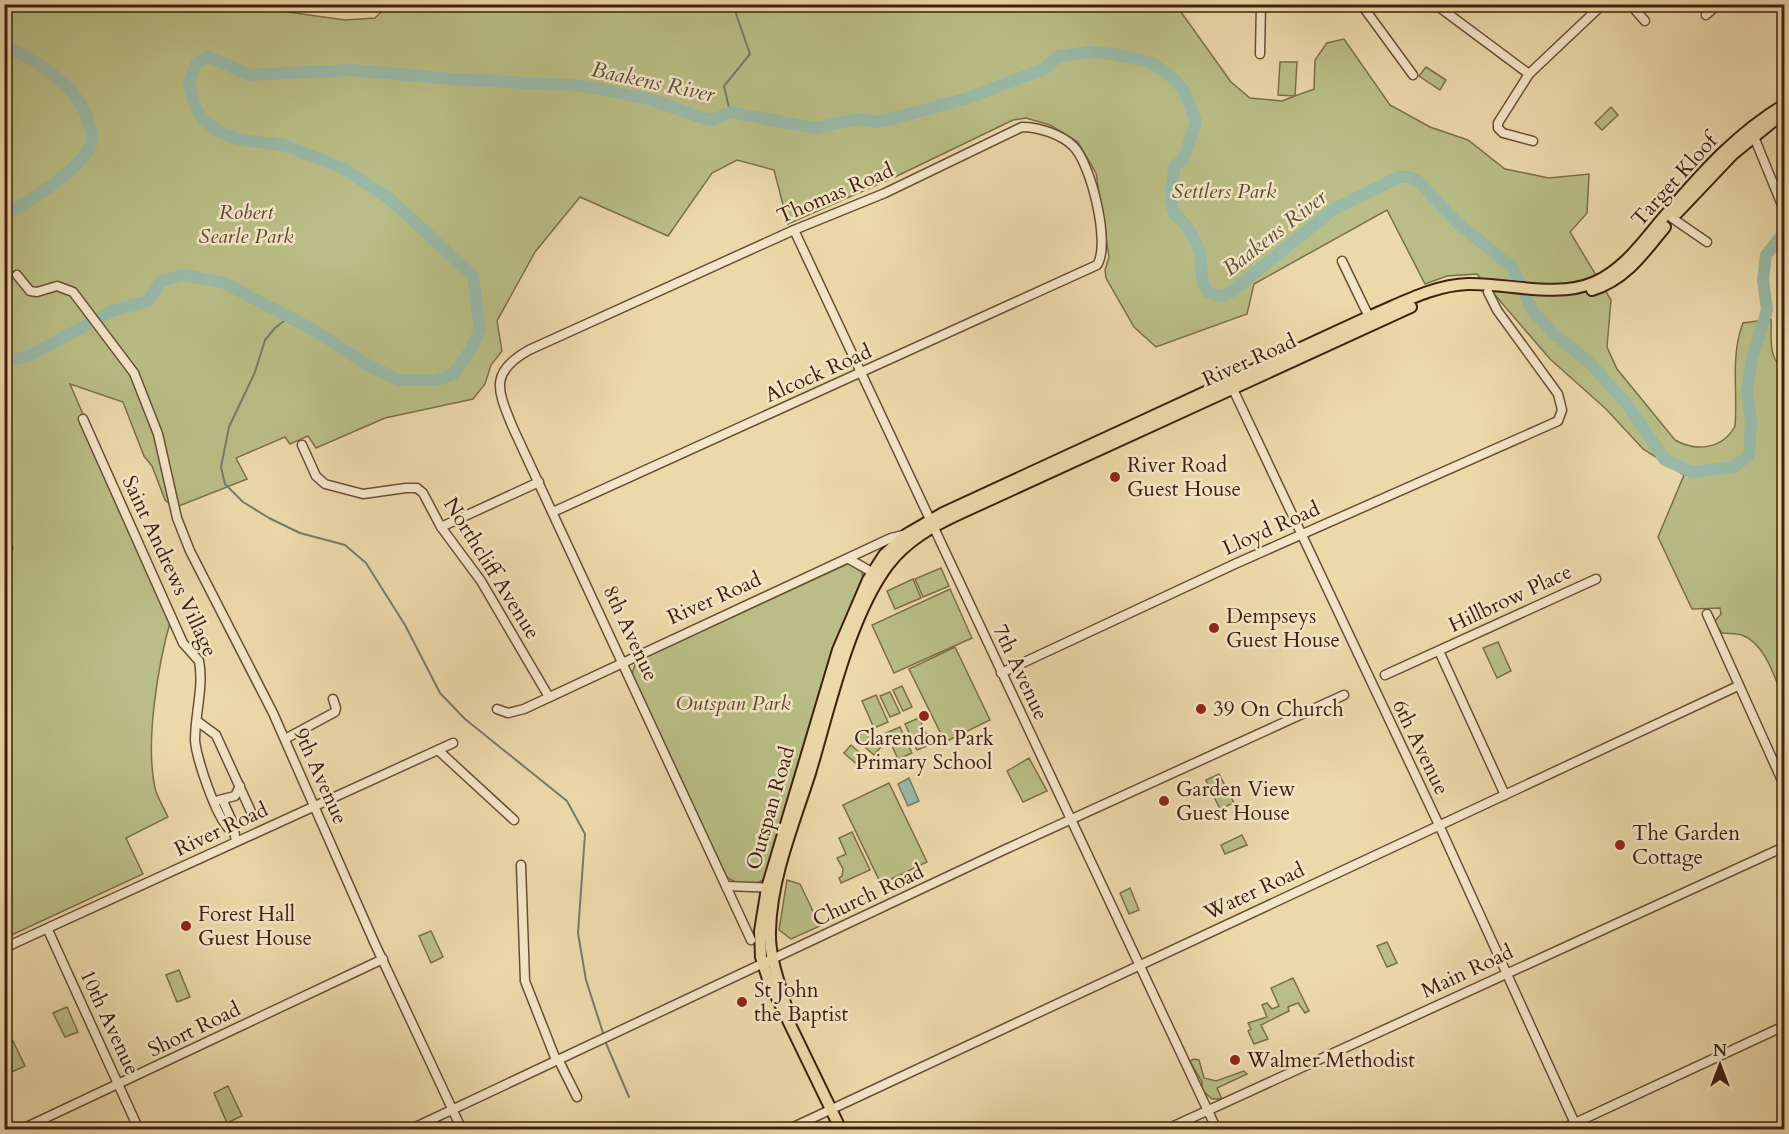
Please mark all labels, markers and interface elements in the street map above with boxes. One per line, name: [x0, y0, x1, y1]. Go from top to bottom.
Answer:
water label: Baakens River: [589, 54, 718, 110]
street label: Target Kloof: [1625, 125, 1726, 233]
street label: Thomas Road: [772, 156, 898, 231]
park label: Settlers Park: [1172, 177, 1277, 206]
water label: Baakens River: [1216, 182, 1334, 283]
park label: Robert Searle Park: [199, 198, 294, 251]
street label: River Road: [1198, 327, 1301, 394]
street label: Alcock Road: [760, 337, 876, 410]
place label: River Road Guest House: [1127, 451, 1241, 504]
marker: River Road Guest House: [1108, 470, 1122, 484]
street label: Saint Andrews Village: [115, 471, 224, 662]
street label: Northcliff Avenue: [436, 492, 547, 645]
street label: Lloyd Road: [1218, 494, 1324, 563]
street label: Hillbrow Place: [1444, 557, 1577, 640]
street label: River Road: [663, 565, 766, 632]
street label: 8th Avenue: [596, 581, 665, 686]
place label: Dempseys Guest House: [1226, 602, 1340, 655]
street label: 7th Avenue: [986, 620, 1055, 725]
marker: Dempseys Guest House: [1207, 621, 1221, 635]
park label: Outspan Park: [675, 689, 791, 718]
place label: 39 On Church: [1213, 695, 1344, 724]
street label: 6th Avenue: [1385, 695, 1456, 800]
marker: 39 On Church: [1194, 702, 1208, 716]
marker: Clarendon Park Primary School: [917, 709, 931, 723]
street label: 9th Avenue: [286, 723, 355, 829]
place label: Clarendon Park Primary School: [854, 724, 995, 777]
street label: Outspan Road: [739, 743, 802, 873]
place label: Garden View Guest House: [1176, 775, 1296, 828]
marker: Garden View Guest House: [1157, 794, 1171, 808]
street label: River Road: [170, 795, 273, 864]
place label: The Garden Cottage: [1632, 819, 1740, 872]
marker: The Garden Cottage: [1613, 838, 1627, 852]
street label: Water Road: [1198, 856, 1309, 928]
street label: Church Road: [808, 857, 929, 934]
place label: Forest Hall Guest House: [198, 900, 312, 953]
marker: Forest Hall Guest House: [179, 919, 193, 933]
street label: Main Road: [1416, 937, 1518, 1005]
street label: 10th Avenue: [72, 965, 147, 1080]
place label: St John the Baptist: [754, 976, 848, 1029]
street label: Short Road: [143, 995, 245, 1064]
marker: St John the Baptist: [735, 995, 749, 1009]
north arrow: [1690, 1035, 1750, 1095]
text: N: [1713, 1040, 1727, 1062]
place label: Walmer Methodist: [1246, 1046, 1415, 1075]
marker: Walmer Methodist: [1228, 1053, 1242, 1067]

